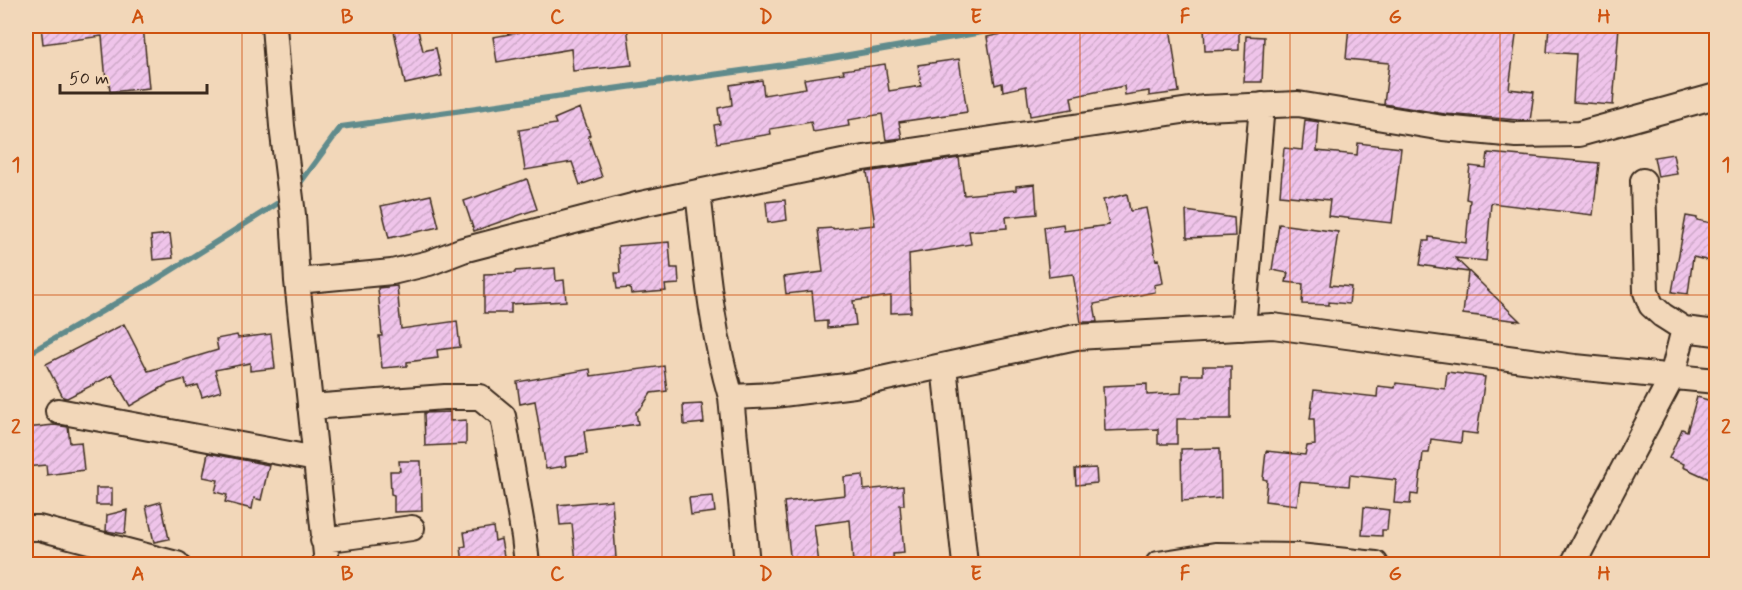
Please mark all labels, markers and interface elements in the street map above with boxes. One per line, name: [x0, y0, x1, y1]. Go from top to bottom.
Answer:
text: A: [131, 4, 145, 31]
text: B: [341, 4, 354, 31]
text: C: [550, 4, 565, 31]
text: D: [759, 4, 773, 31]
text: E: [970, 4, 982, 31]
text: F: [1180, 4, 1191, 31]
text: G: [1388, 4, 1402, 31]
text: H: [1597, 4, 1611, 31]
scale bar: [60, 57, 207, 95]
text: 50 m: [69, 67, 109, 91]
text: 1: [12, 152, 20, 179]
text: 1: [1722, 152, 1730, 179]
text: 2: [11, 414, 21, 441]
text: 2: [1721, 414, 1731, 441]
text: A: [131, 561, 145, 588]
text: B: [341, 561, 354, 588]
text: C: [550, 561, 565, 588]
text: D: [759, 561, 773, 588]
text: E: [970, 561, 982, 588]
text: F: [1180, 561, 1191, 588]
text: G: [1388, 561, 1402, 588]
text: H: [1597, 561, 1611, 588]

